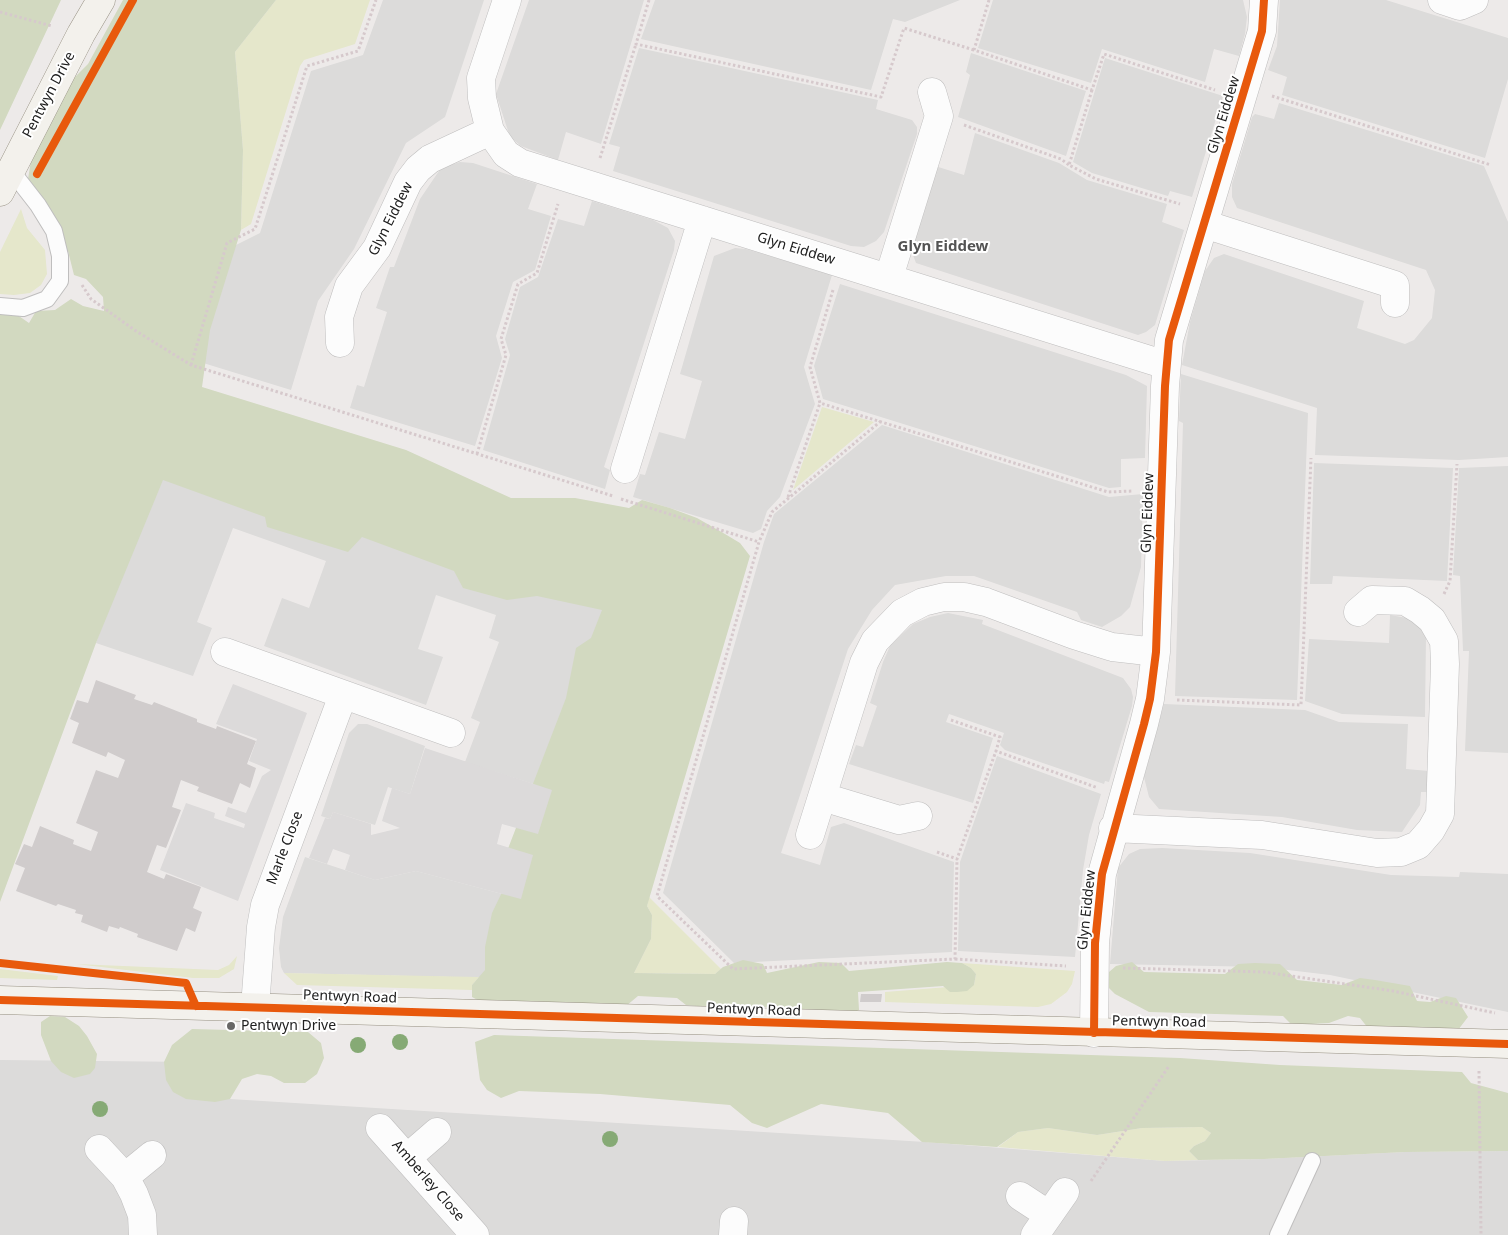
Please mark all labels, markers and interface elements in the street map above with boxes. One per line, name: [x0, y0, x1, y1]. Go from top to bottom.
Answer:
street label: Pentwyn Drive: [19, 49, 79, 141]
street label: Glyn Eiddew: [1204, 74, 1244, 156]
street label: Glyn Eiddew: [365, 179, 417, 259]
street label: Glyn Eiddew: [755, 229, 837, 269]
district label: Glyn Eiddew: [898, 238, 988, 256]
street label: Glyn Eiddew: [1138, 472, 1158, 554]
street label: Marle Close: [263, 809, 307, 887]
street label: Glyn Eiddew: [1074, 869, 1100, 951]
street label: Pentwyn Road: [303, 987, 397, 1007]
street label: Pentwyn Road: [707, 1000, 801, 1020]
street label: Pentwyn Road: [1112, 1013, 1206, 1031]
place label: Pentwyn Drive: [241, 1018, 336, 1034]
marker: Pentwyn Drive: [225, 1020, 237, 1032]
street label: Amberley Close: [388, 1137, 468, 1225]

